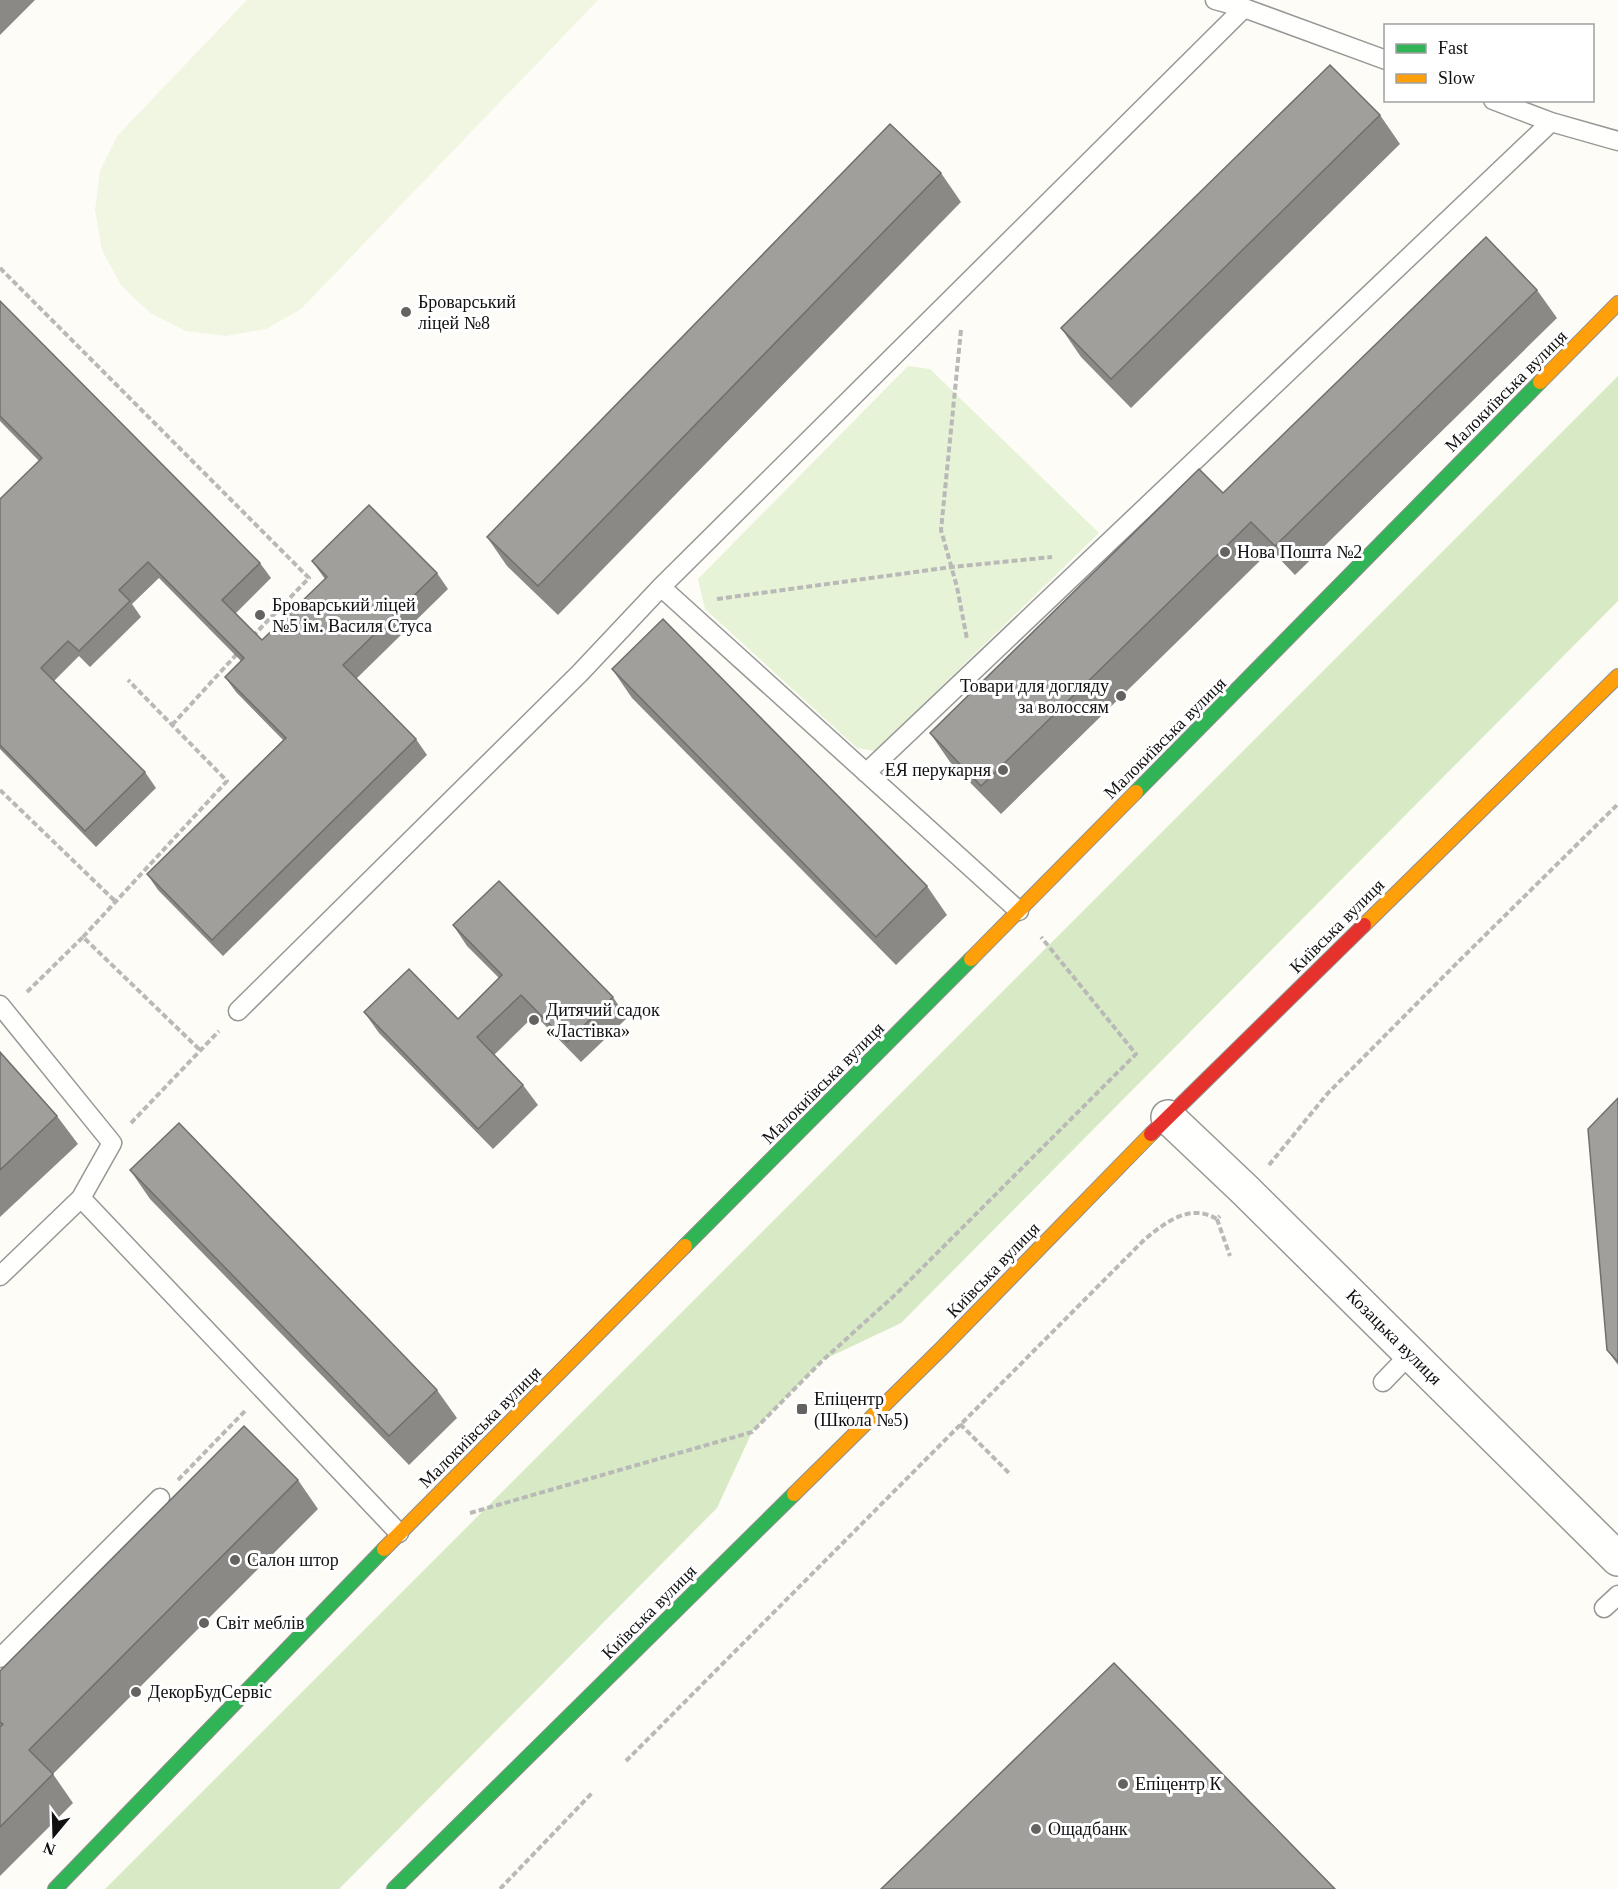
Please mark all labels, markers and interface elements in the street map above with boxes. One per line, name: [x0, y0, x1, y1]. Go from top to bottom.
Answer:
legend: [1384, 24, 1594, 102]
text: Fast: [1438, 38, 1468, 58]
text: Slow: [1438, 68, 1475, 88]
place label: Броварський ліцей №8: [418, 292, 516, 333]
marker: Броварський ліцей №8: [399, 305, 413, 319]
street label: Малокиївська вулиця: [1441, 326, 1571, 456]
place label: Нова Пошта №2: [1237, 542, 1362, 562]
marker: Нова Пошта №2: [1218, 545, 1232, 559]
place label: Броварський ліцей №5 ім. Василя Стуса: [272, 595, 432, 636]
marker: Броварський ліцей №5 ім. Василя Стуса: [253, 608, 267, 622]
street label: Малокиївська вулиця: [1100, 673, 1230, 803]
place label: Товари для догляду за волоссям: [960, 676, 1109, 717]
marker: Товари для догляду за волоссям: [1114, 689, 1128, 703]
place label: ЕЯ перукарня: [885, 760, 991, 780]
marker: ЕЯ перукарня: [996, 763, 1010, 777]
street label: Київська вулиця: [1286, 875, 1388, 977]
place label: Дитячий садок «Ластівка»: [546, 1000, 660, 1041]
marker: Дитячий садок «Ластівка»: [527, 1013, 541, 1027]
street label: Малокиївська вулиця: [758, 1018, 888, 1148]
street label: Київська вулиця: [942, 1218, 1044, 1322]
street label: Козацька вулиця: [1342, 1285, 1446, 1389]
street label: Малокиївська вулиця: [415, 1362, 545, 1492]
place label: Епіцентр (Школа №5): [814, 1389, 908, 1431]
marker: Епіцентр (Школа №5): [795, 1402, 809, 1416]
place label: Салон штор: [247, 1550, 339, 1570]
marker: Салон штор: [228, 1553, 242, 1567]
street label: Київська вулиця: [598, 1561, 700, 1663]
place label: Світ меблів: [216, 1613, 304, 1633]
marker: Світ меблів: [197, 1616, 211, 1630]
place label: ДекорБудСервіс: [148, 1682, 272, 1702]
marker: ДекорБудСервіс: [129, 1685, 143, 1699]
place label: Епіцентр К: [1135, 1774, 1222, 1794]
marker: Епіцентр К: [1116, 1777, 1130, 1791]
north arrow: [24, 1805, 84, 1865]
place label: Ощадбанк: [1048, 1819, 1128, 1839]
marker: Ощадбанк: [1029, 1822, 1043, 1836]
text: N: [41, 1839, 58, 1859]

